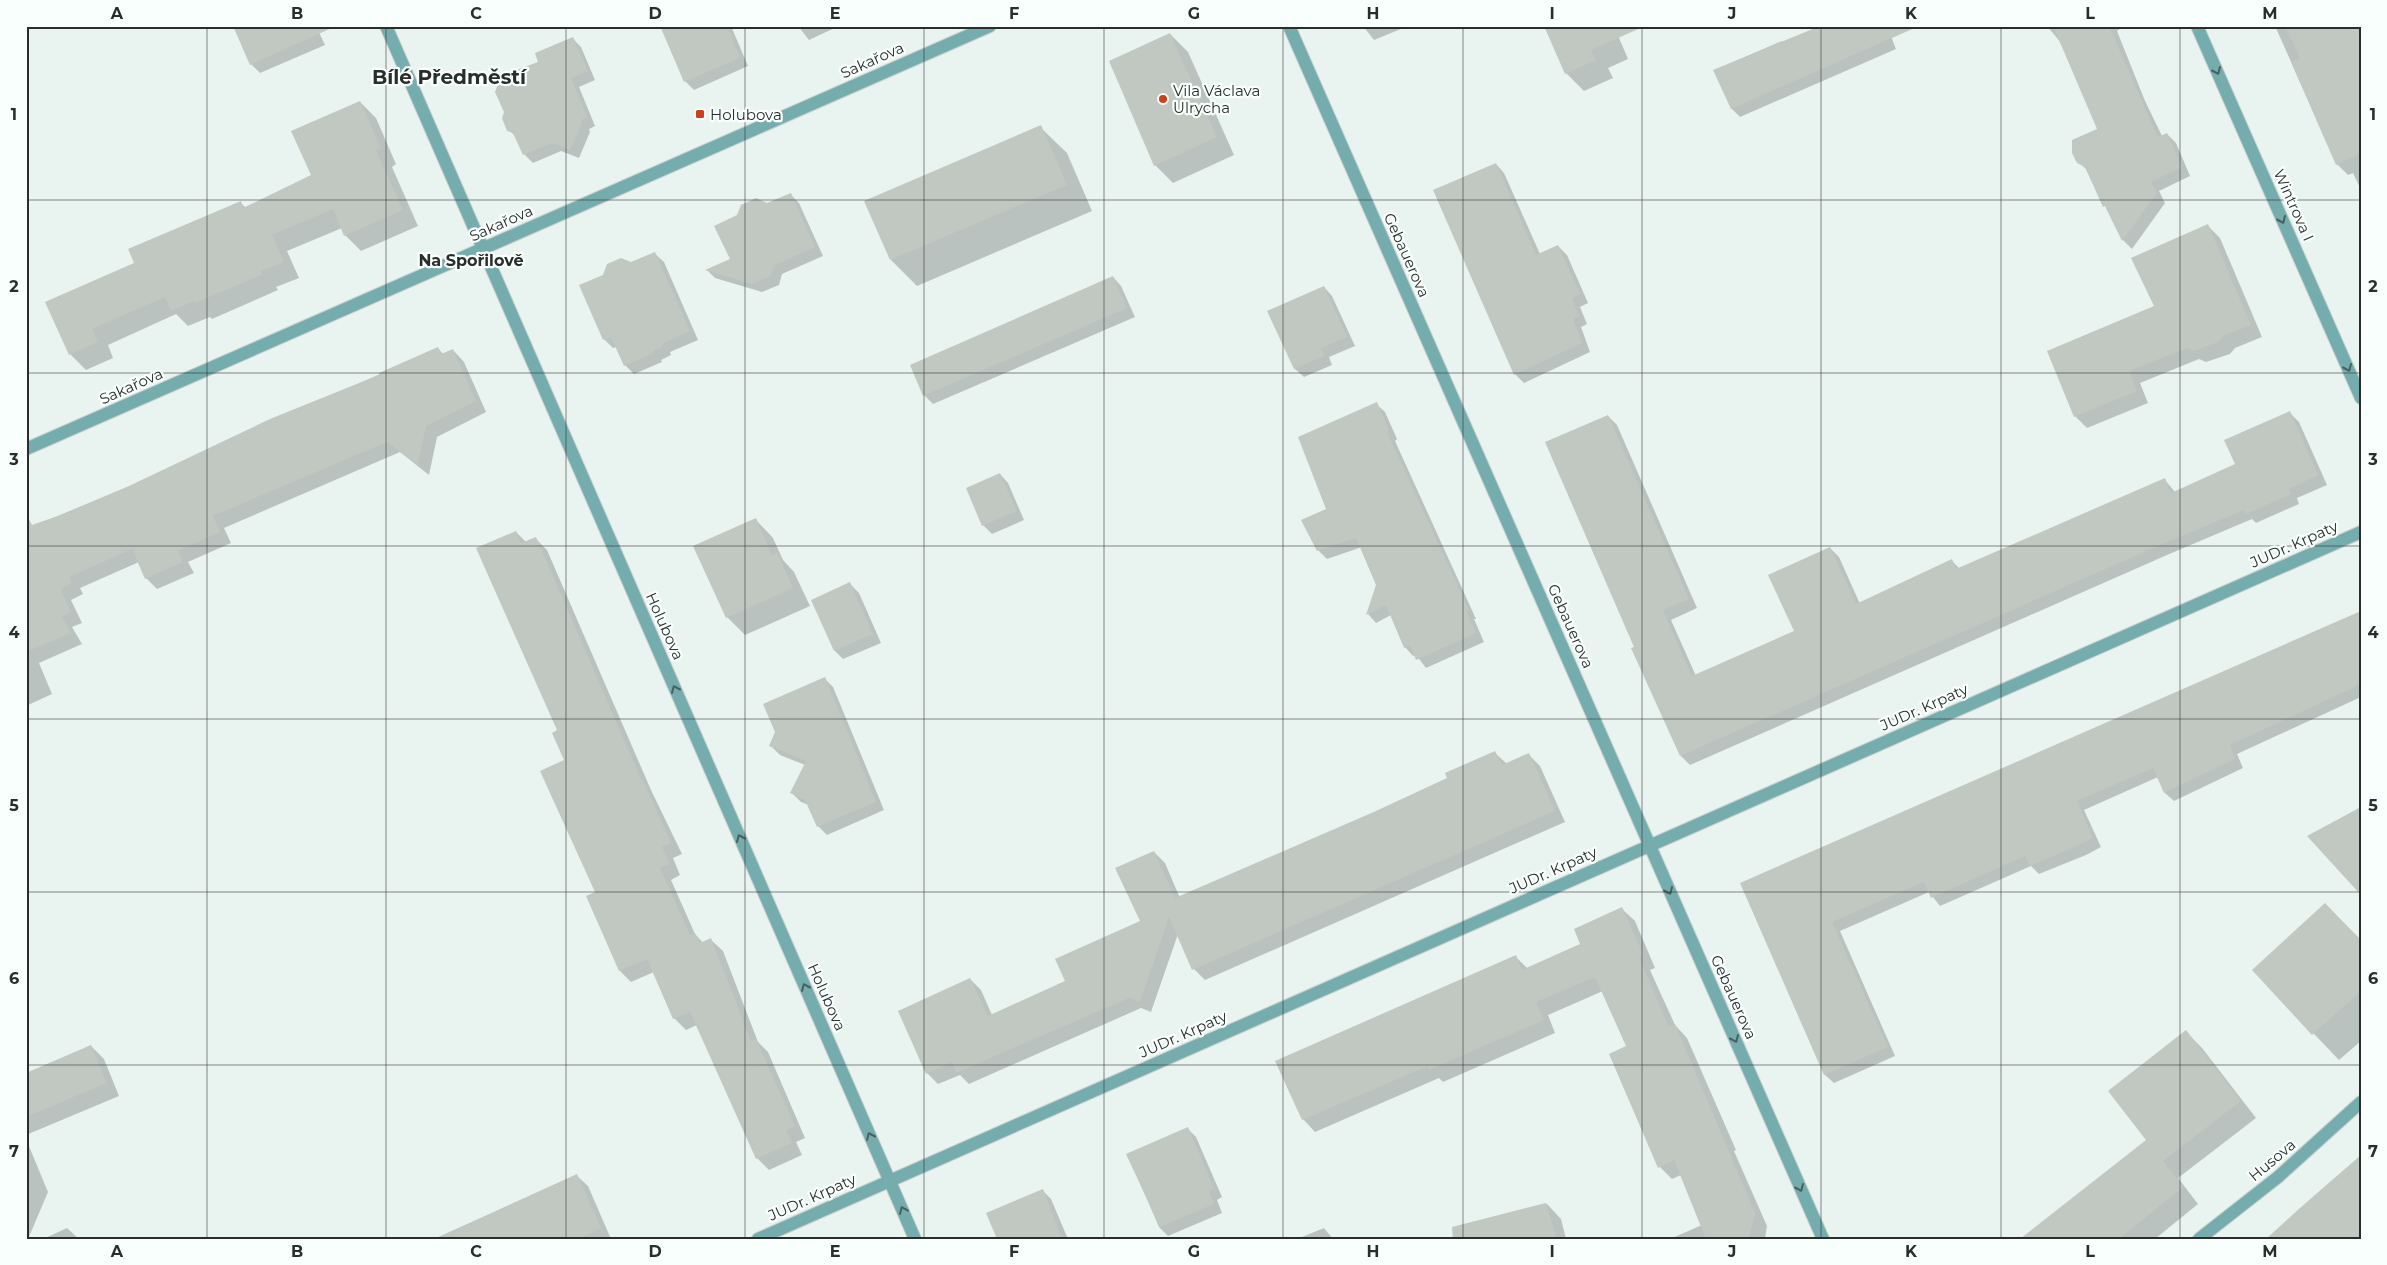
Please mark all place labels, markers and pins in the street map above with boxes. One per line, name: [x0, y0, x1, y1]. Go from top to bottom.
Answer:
place label: Vila Václava Ulrycha: [1173, 81, 1260, 117]
marker: Vila Václava Ulrycha: [1157, 93, 1169, 105]
place label: Holubova: [710, 105, 782, 124]
marker: Holubova: [694, 108, 706, 120]

